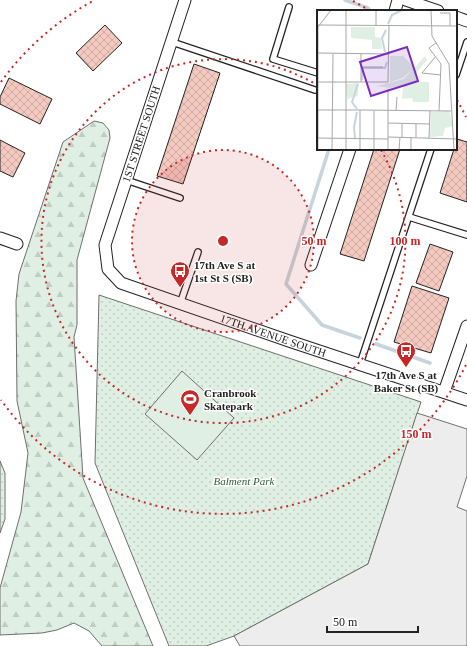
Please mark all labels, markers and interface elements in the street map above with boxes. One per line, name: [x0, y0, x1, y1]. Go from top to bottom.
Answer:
inset map: [317, 10, 457, 150]
street label: 1ST STREET SOUTH: [120, 84, 162, 184]
centre of rings: [216, 234, 230, 248]
text: 50 m: [302, 234, 327, 248]
text: 100 m: [390, 234, 421, 248]
place label: 17th Ave S at 1st St S (SB): [194, 259, 256, 285]
bus stop icon: 17th Ave S at 1st St S (SB): [169, 260, 191, 288]
street label: 17TH AVENUE SOUTH: [219, 312, 328, 359]
bus stop icon: 17th Ave S at Baker St (SB): [395, 340, 417, 368]
place label: 17th Ave S at Baker St (SB): [374, 369, 439, 395]
place label: Cranbrook Skatepark: [204, 387, 257, 412]
sports icon: Cranbrook Skatepark: [179, 388, 201, 416]
text: 150 m: [401, 427, 432, 441]
park label: Balment Park: [214, 475, 276, 487]
scale bar: [327, 608, 418, 634]
text: 50 m: [333, 615, 358, 629]

